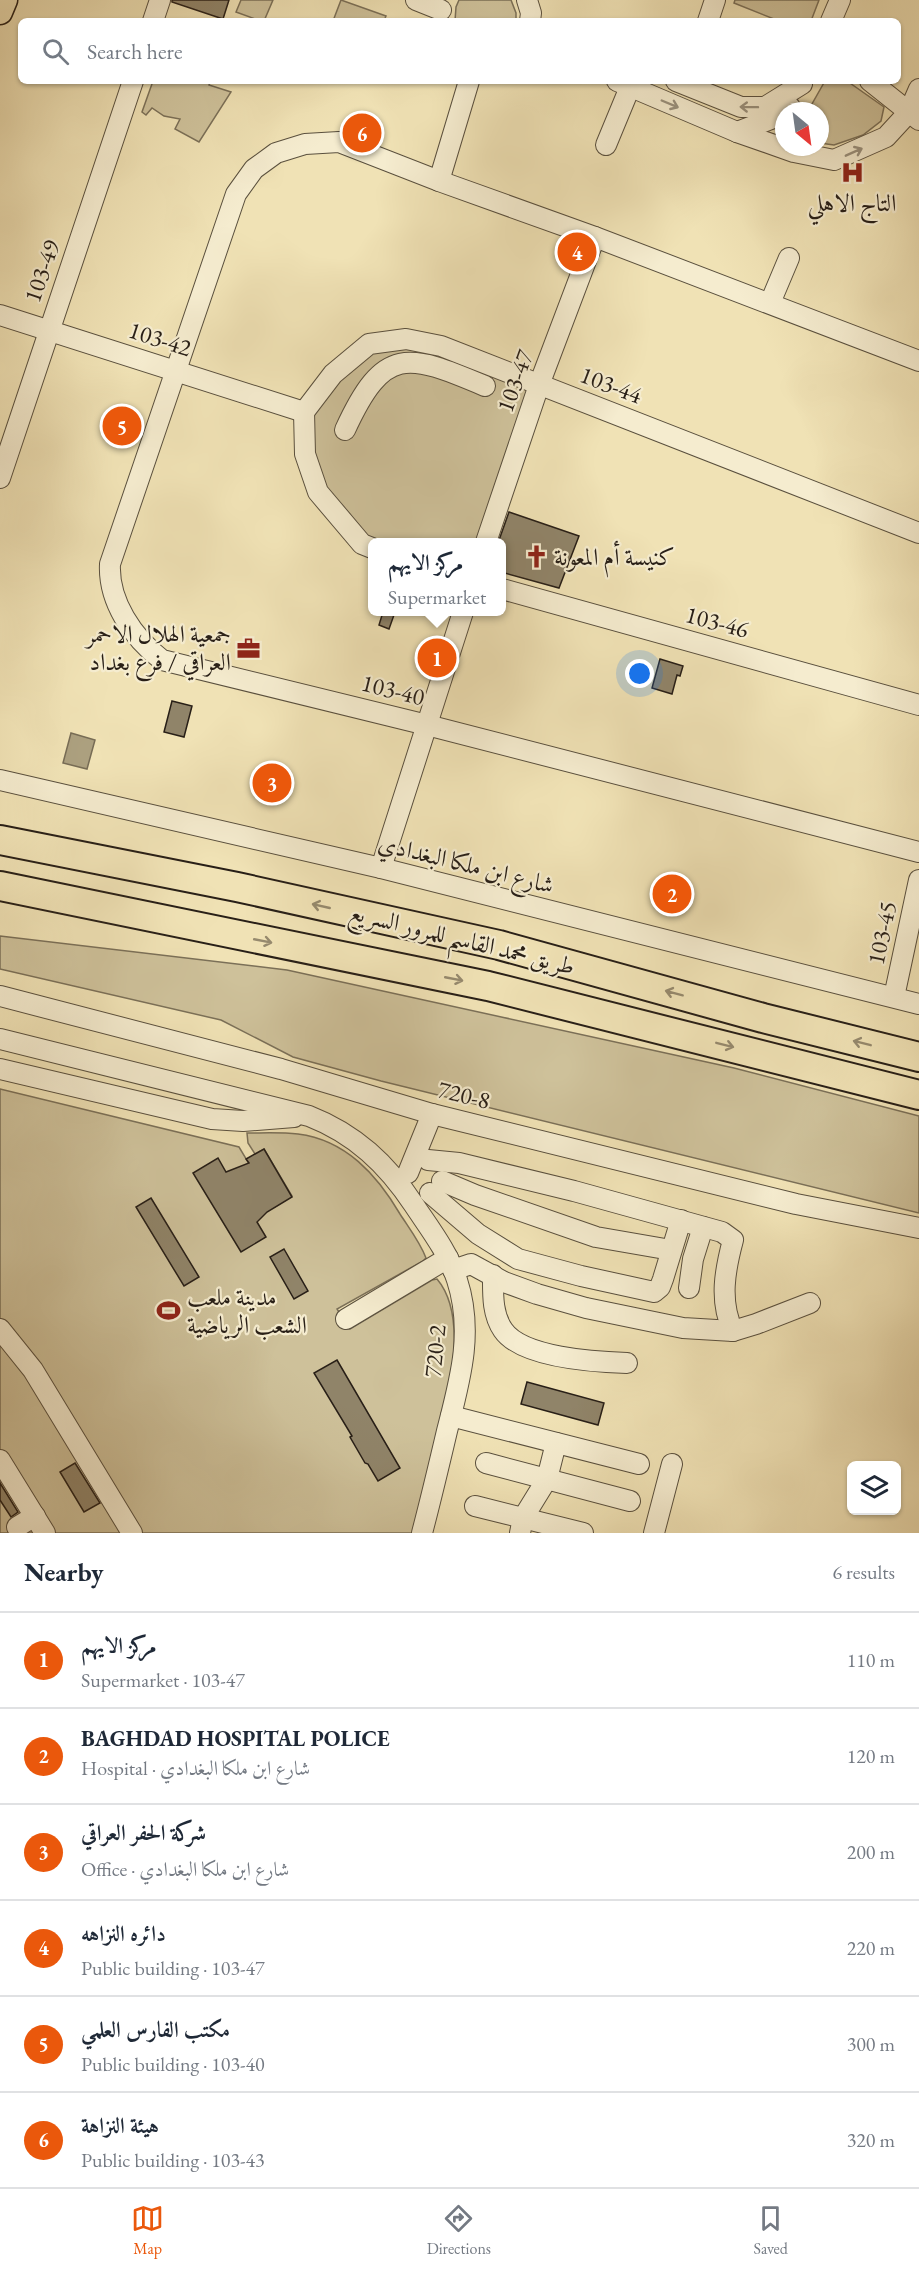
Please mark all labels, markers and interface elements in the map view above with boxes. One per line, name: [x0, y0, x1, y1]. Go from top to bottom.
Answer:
search box: [18, 18, 901, 84]
icon: search: [39, 35, 72, 68]
text: Search here: [87, 37, 182, 66]
one-way arrow: [661, 99, 679, 110]
one-way arrow: [740, 101, 760, 113]
north arrow: [775, 102, 829, 156]
pin: 6: [342, 110, 382, 156]
one-way arrow: [844, 145, 862, 157]
hospital icon: التاج الاهلي: [839, 160, 865, 186]
place label: التاج الاهلي: [808, 187, 896, 226]
pin: 4: [558, 230, 596, 274]
street label: 103-49: [16, 235, 67, 306]
street label: 103-42: [125, 314, 196, 363]
street label: 103-47: [489, 345, 540, 416]
street label: 103-44: [576, 359, 647, 411]
pin: 5: [102, 404, 142, 448]
popup: [368, 538, 506, 616]
place label: كنيسة أم المعونة: [554, 540, 675, 578]
church icon: كنيسة أم المعونة: [523, 544, 549, 570]
text: مركز الايهم: [388, 548, 463, 577]
text: Supermarket: [388, 584, 486, 610]
street label: 103-46: [682, 598, 752, 645]
place label: جمعية الهلال الاحمر العراقي / فرع بغداد: [83, 618, 231, 682]
office icon: جمعية الهلال الاحمر العراقي / فرع بغداد: [236, 635, 262, 661]
pin: 1: [418, 636, 456, 680]
your location: [625, 659, 654, 688]
street label: 103-40: [358, 667, 428, 712]
pin: 3: [252, 760, 292, 806]
street label: شارع ابن ملكا البغدادي: [374, 827, 557, 905]
pin: 2: [652, 872, 692, 916]
street label: طريق محمد القاسم للمرور السريع: [344, 895, 578, 990]
street label: 103-45: [860, 898, 903, 968]
one-way arrow: [312, 899, 331, 911]
one-way arrow: [253, 936, 272, 947]
one-way arrow: [444, 974, 463, 985]
one-way arrow: [665, 987, 684, 998]
one-way arrow: [853, 1036, 872, 1048]
one-way arrow: [715, 1039, 734, 1051]
street label: 720-8: [435, 1073, 493, 1116]
place label: مدينة ملعب الشعب الرياضية: [187, 1281, 307, 1341]
sports icon: مدينة ملعب الشعب الرياضية: [156, 1298, 182, 1324]
street label: 720-2: [416, 1323, 453, 1379]
map controls: [847, 1461, 901, 1515]
button: layers: [847, 1461, 901, 1515]
text: Nearby: [24, 1555, 104, 1589]
text: 6 results: [832, 1559, 895, 1585]
text: مركز الايهم: [81, 1631, 156, 1660]
text: 1: [38, 1647, 49, 1673]
text: 110 m: [847, 1647, 895, 1673]
text: Supermarket · 103-47: [81, 1667, 245, 1693]
text: BAGHDAD HOSPITAL POLICE: [81, 1724, 390, 1753]
text: 2: [38, 1743, 49, 1769]
text: 120 m: [847, 1743, 895, 1769]
text: Hospital · شارع ابن ملكا البغدادي: [81, 1755, 310, 1781]
text: شركة الحفر العراقي: [81, 1818, 206, 1847]
text: 3: [38, 1839, 49, 1865]
text: 200 m: [847, 1839, 895, 1865]
text: Office · شارع ابن ملكا البغدادي: [81, 1856, 289, 1882]
text: دائره النزاهه: [81, 1919, 166, 1948]
text: 4: [38, 1935, 49, 1961]
text: 220 m: [847, 1935, 895, 1961]
text: Public building · 103-47: [81, 1955, 265, 1981]
text: مكتب الفارس العلمي: [81, 2015, 230, 2044]
text: 5: [38, 2031, 49, 2057]
text: 300 m: [847, 2031, 895, 2057]
text: Public building · 103-40: [81, 2051, 265, 2077]
text: هيئة النزاهة: [81, 2111, 159, 2140]
text: 6: [38, 2127, 49, 2153]
text: 320 m: [847, 2127, 895, 2153]
text: Public building · 103-43: [81, 2147, 265, 2173]
tab: Map: [131, 2202, 164, 2259]
tab: Directions: [427, 2202, 491, 2259]
tab: Saved: [753, 2202, 788, 2259]

